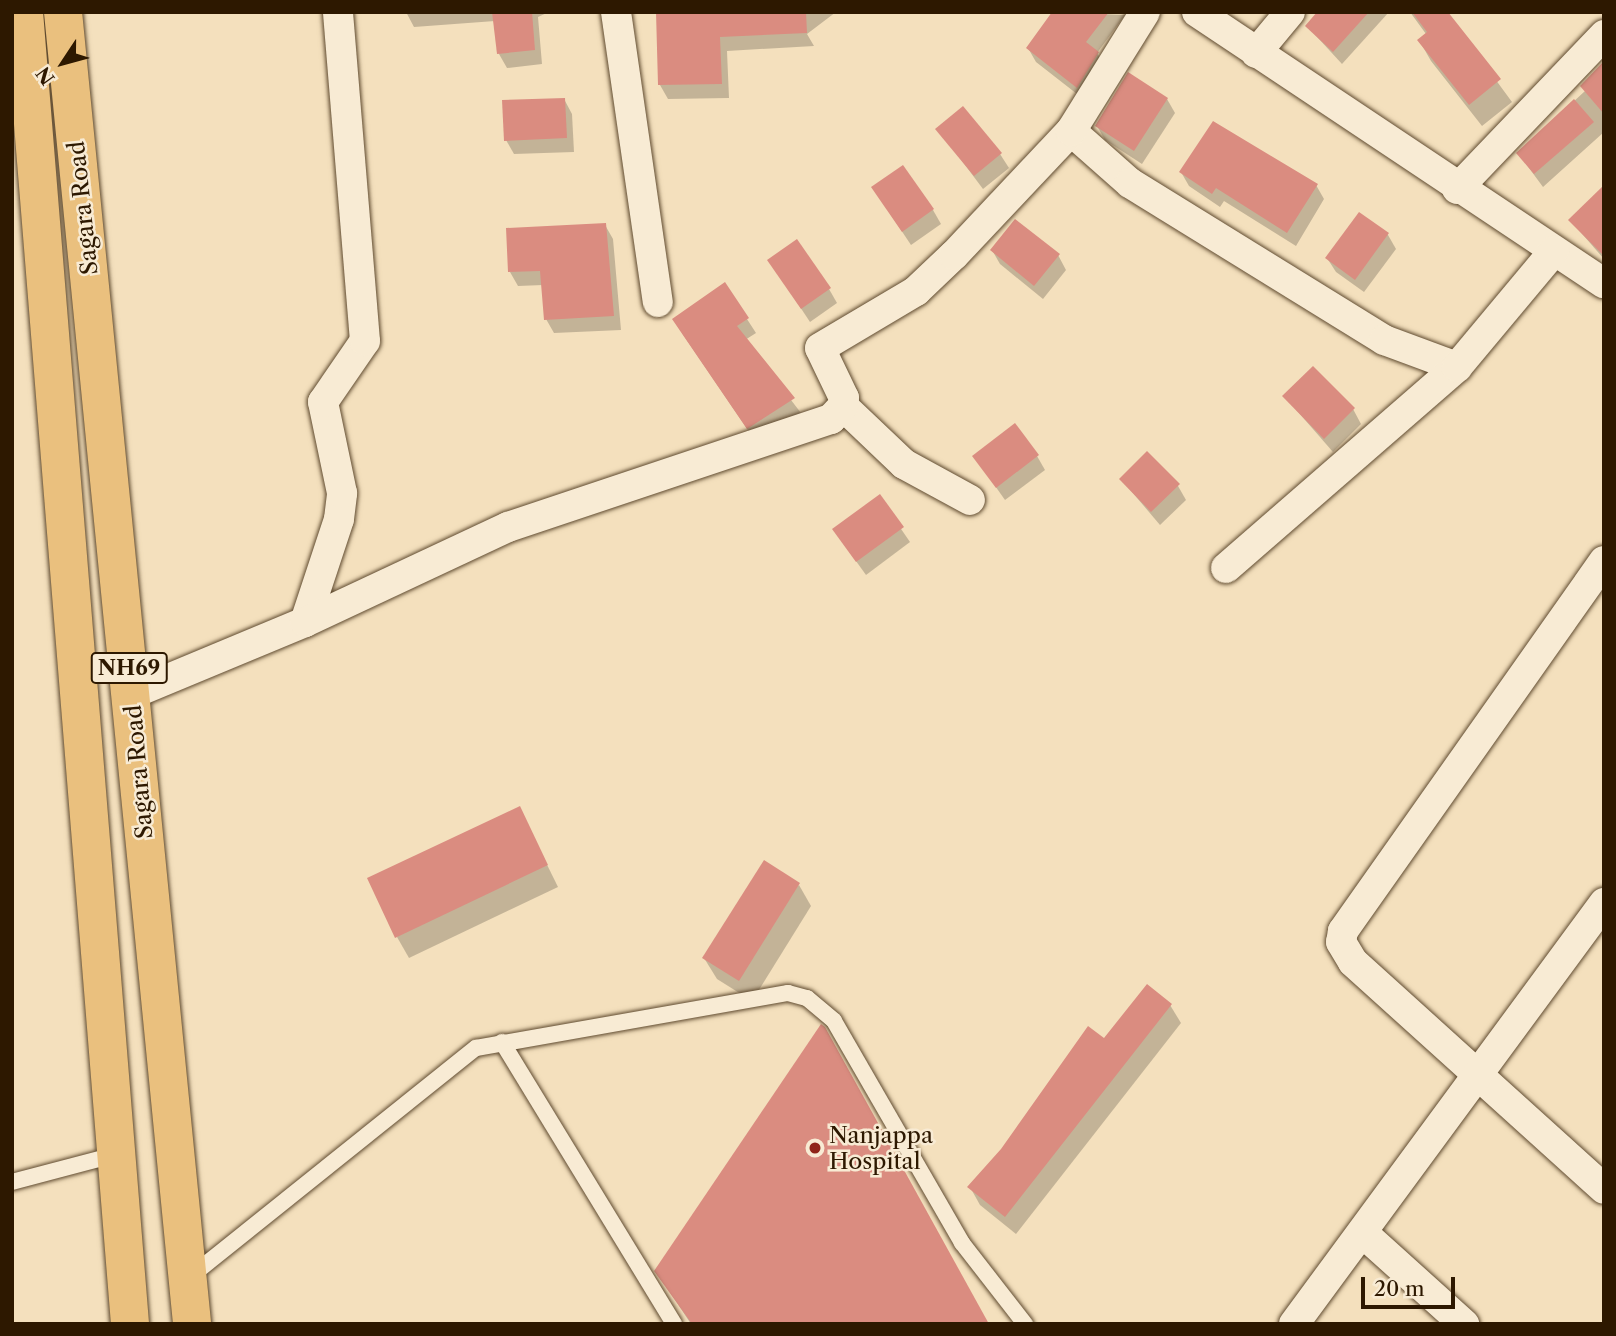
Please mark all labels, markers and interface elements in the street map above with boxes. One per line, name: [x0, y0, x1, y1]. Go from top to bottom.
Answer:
north arrow: [28, 28, 98, 98]
text: N: [31, 62, 60, 89]
street label: Sagara Road: [62, 140, 104, 276]
road number: NH69: [90, 650, 168, 686]
street label: Sagara Road: [119, 704, 159, 840]
place label: Nanjappa Hospital: [829, 1121, 933, 1175]
marker: Nanjappa Hospital: [807, 1140, 823, 1156]
scale bar: [1364, 1262, 1458, 1306]
text: 20 m: [1374, 1276, 1425, 1301]

